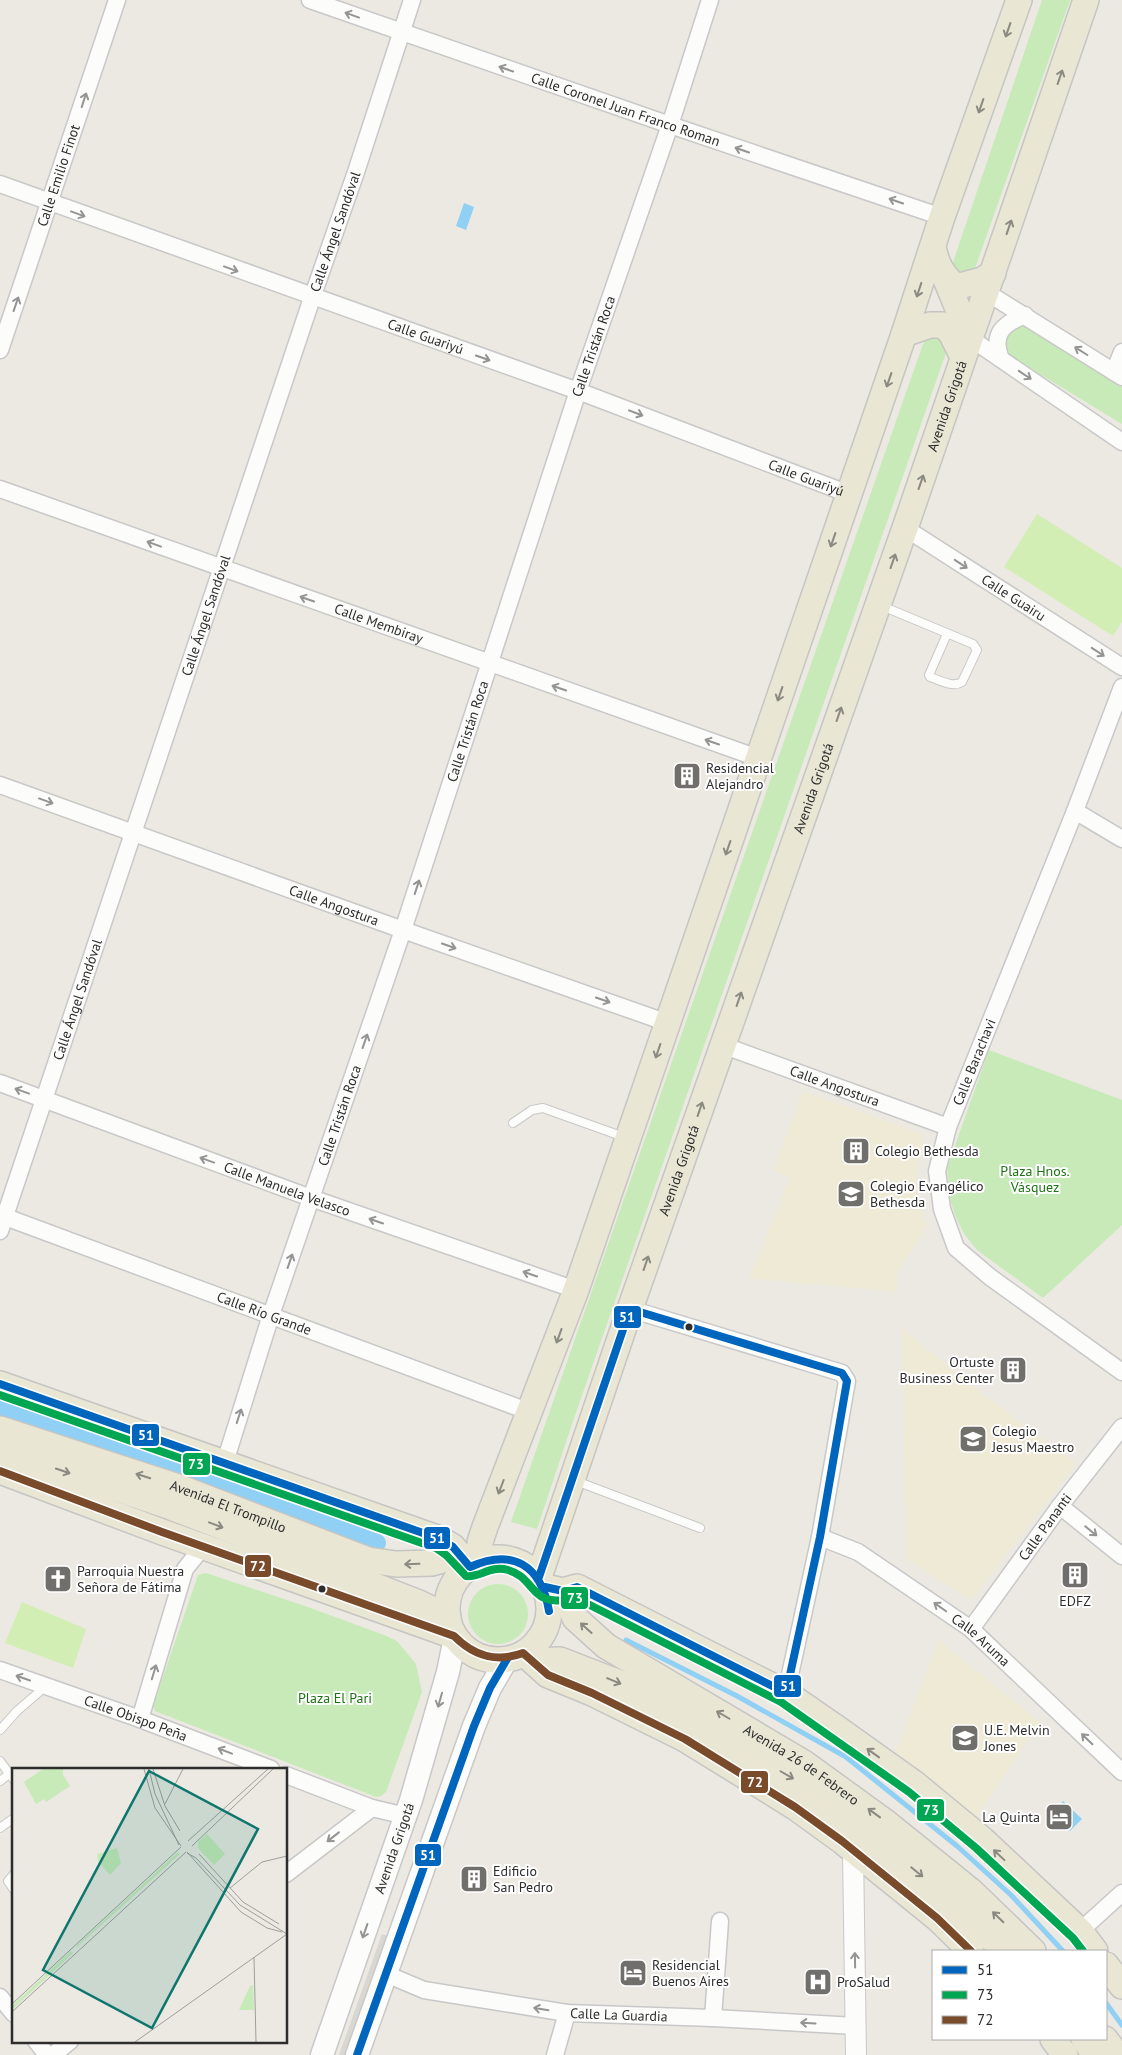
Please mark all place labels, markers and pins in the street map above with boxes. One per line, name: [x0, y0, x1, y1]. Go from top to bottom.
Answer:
place label: Residencial Alejandro: [706, 759, 774, 793]
building icon: Residencial Alejandro: [672, 761, 702, 791]
building icon: Colegio Bethesda: [841, 1136, 871, 1166]
place label: Colegio Bethesda: [875, 1142, 979, 1160]
place label: Colegio Evangélico Bethesda: [870, 1177, 983, 1211]
school or university icon: Colegio Evangélico Bethesda: [836, 1179, 866, 1209]
unlabelled marker: [684, 1322, 694, 1332]
place label: Ortuste Business Center: [900, 1353, 994, 1387]
building icon: Ortuste Business Center: [998, 1355, 1028, 1385]
place label: Colegio Jesus Maestro: [991, 1422, 1074, 1456]
school or university icon: Colegio Jesus Maestro: [958, 1424, 988, 1454]
building icon: EDFZ: [1060, 1560, 1090, 1590]
place label: Parroquia Nuestra Señora de Fátima: [77, 1562, 184, 1596]
church icon: Parroquia Nuestra Señora de Fátima: [43, 1564, 73, 1594]
unlabelled marker: [317, 1584, 327, 1594]
place label: EDFZ: [1059, 1592, 1091, 1610]
place label: U.E. Melvin Jones: [983, 1721, 1050, 1755]
school or university icon: U.E. Melvin Jones: [950, 1723, 980, 1753]
hotel icon: La Quinta: [1044, 1802, 1074, 1832]
place label: La Quinta: [982, 1808, 1040, 1826]
place label: Edificio San Pedro: [493, 1862, 553, 1896]
building icon: Edificio San Pedro: [459, 1864, 489, 1894]
place label: Residencial Buenos Aires: [652, 1956, 729, 1990]
hotel icon: Residencial Buenos Aires: [618, 1958, 648, 1988]
hospital icon: ProSalud: [803, 1967, 833, 1997]
place label: ProSalud: [837, 1973, 890, 1991]

